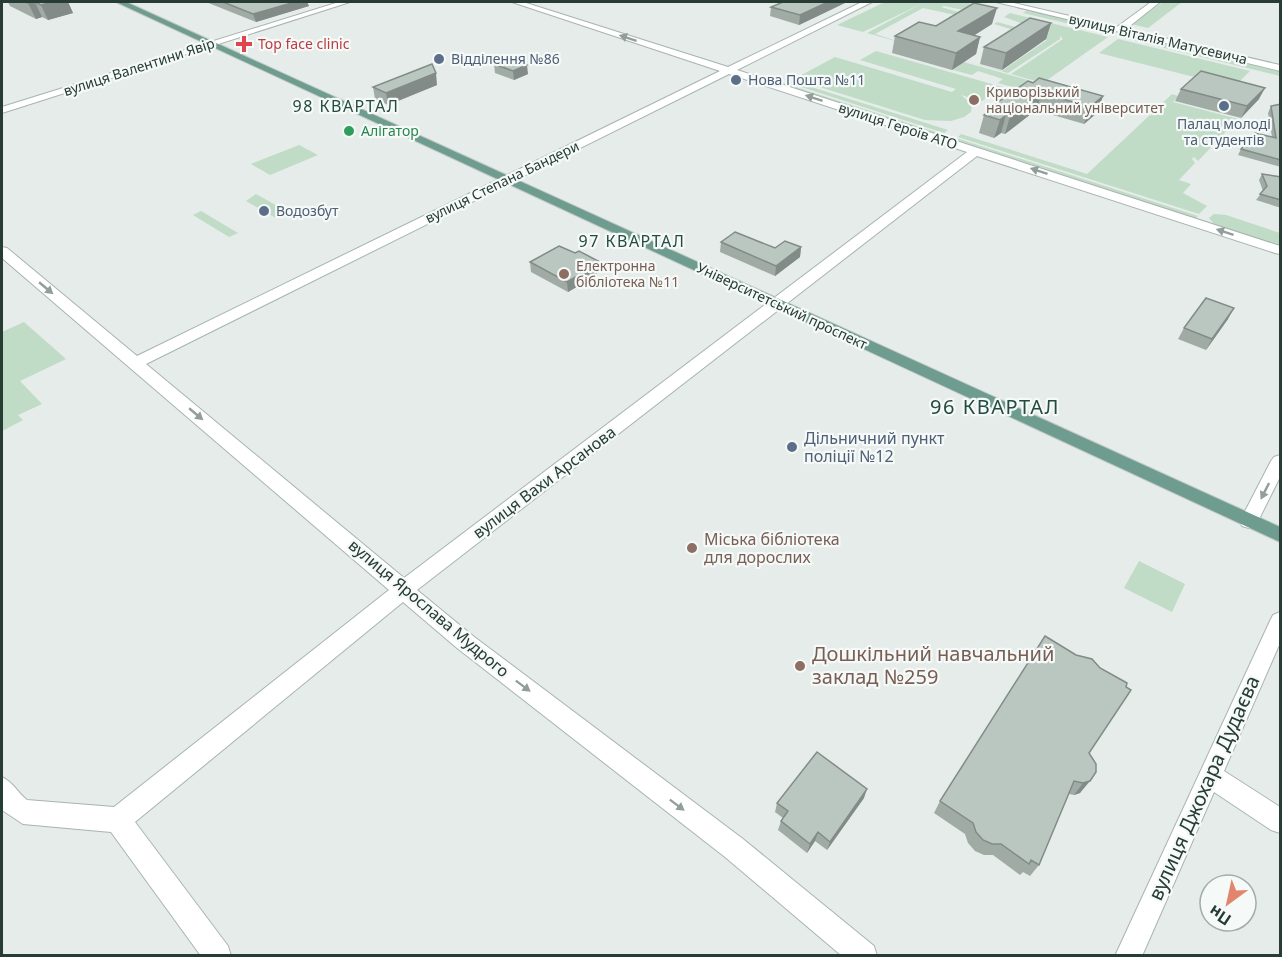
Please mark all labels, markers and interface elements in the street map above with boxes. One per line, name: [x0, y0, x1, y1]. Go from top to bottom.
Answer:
street label: вулиця Віталія Матусевича: [1067, 9, 1249, 68]
street label: вулиця Валентини Явір: [61, 33, 217, 100]
one-way arrow: [619, 33, 637, 42]
place label: Top face clinic: [258, 34, 350, 53]
marker: Top face clinic: [235, 35, 253, 53]
place label: Відділення №86: [451, 49, 560, 68]
marker: Відділення №86: [432, 52, 446, 66]
place label: Нова Пошта №11: [748, 70, 865, 89]
marker: Нова Пошта №11: [729, 73, 743, 87]
place label: Криворізький національний університет: [986, 82, 1165, 117]
one-way arrow: [805, 93, 823, 102]
marker: Криворізький національний університет: [967, 93, 981, 107]
district label: 98 КВАРТАЛ: [293, 95, 399, 117]
street label: вулиця Героїв АТО: [836, 97, 960, 154]
marker: Палац молоді та студентів: [1217, 99, 1231, 113]
place label: Палац молоді та студентів: [1177, 114, 1271, 149]
place label: Алігатор: [361, 121, 419, 140]
marker: Алігатор: [342, 124, 356, 138]
street label: вулиця Степана Бандери: [422, 136, 582, 227]
one-way arrow: [1030, 166, 1048, 176]
place label: Водозбут: [276, 201, 339, 220]
marker: Водозбут: [257, 204, 271, 218]
one-way arrow: [1216, 226, 1234, 236]
district label: 97 КВАРТАЛ: [579, 230, 685, 252]
place label: Електронна бібліотека №11: [576, 256, 679, 291]
street label: Університетський проспект: [694, 258, 871, 354]
marker: Електронна бібліотека №11: [557, 267, 571, 281]
one-way arrow: [38, 281, 53, 294]
district label: 96 КВАРТАЛ: [930, 393, 1060, 420]
one-way arrow: [188, 407, 204, 420]
street label: вулиця Вахи Арсанова: [468, 421, 620, 543]
place label: Дільничний пункт поліції №12: [804, 427, 945, 467]
marker: Дільничний пункт поліції №12: [785, 440, 799, 454]
one-way arrow: [1260, 482, 1270, 499]
place label: Міська бібліотека для дорослих: [704, 528, 840, 568]
street label: вулиця Ярослава Мудрого: [344, 534, 514, 682]
marker: Міська бібліотека для дорослих: [685, 541, 699, 555]
place label: Дошкільний навчальний заклад №259: [812, 640, 1054, 690]
marker: Дошкільний навчальний заклад №259: [793, 659, 807, 673]
street label: вулиця Джохара Дудаєва: [1142, 671, 1265, 905]
one-way arrow: [516, 679, 531, 691]
one-way arrow: [669, 799, 685, 811]
north arrow: [1198, 873, 1258, 933]
text: Пн: [1204, 900, 1235, 931]

